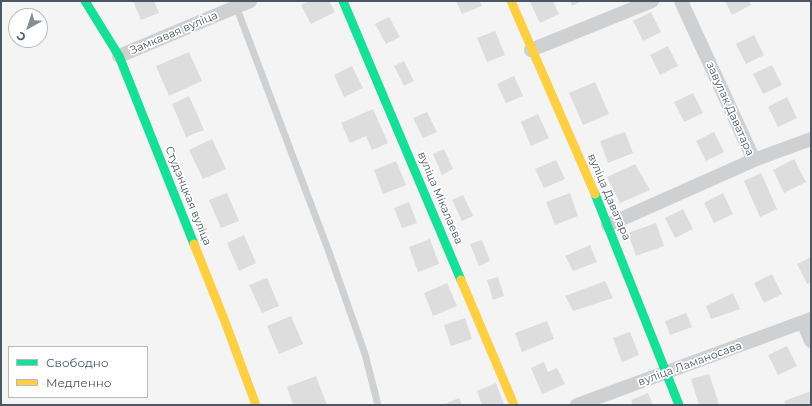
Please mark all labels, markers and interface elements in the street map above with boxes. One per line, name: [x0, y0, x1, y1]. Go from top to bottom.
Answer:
north arrow: [8, 8, 48, 48]
street label: Замкавая вуліца: [128, 9, 220, 57]
text: С: [14, 29, 29, 45]
street label: завулак Даватара: [703, 60, 757, 158]
street label: Студэнцкая вуліца: [162, 144, 214, 248]
street label: вуліца Мікалаева: [415, 150, 465, 246]
street label: вуліца Даватара: [585, 152, 633, 242]
street label: вуліца Ламаносава: [636, 339, 744, 389]
legend: [8, 346, 148, 398]
text: Свободно: [46, 355, 109, 370]
text: Медленно: [46, 375, 111, 390]

